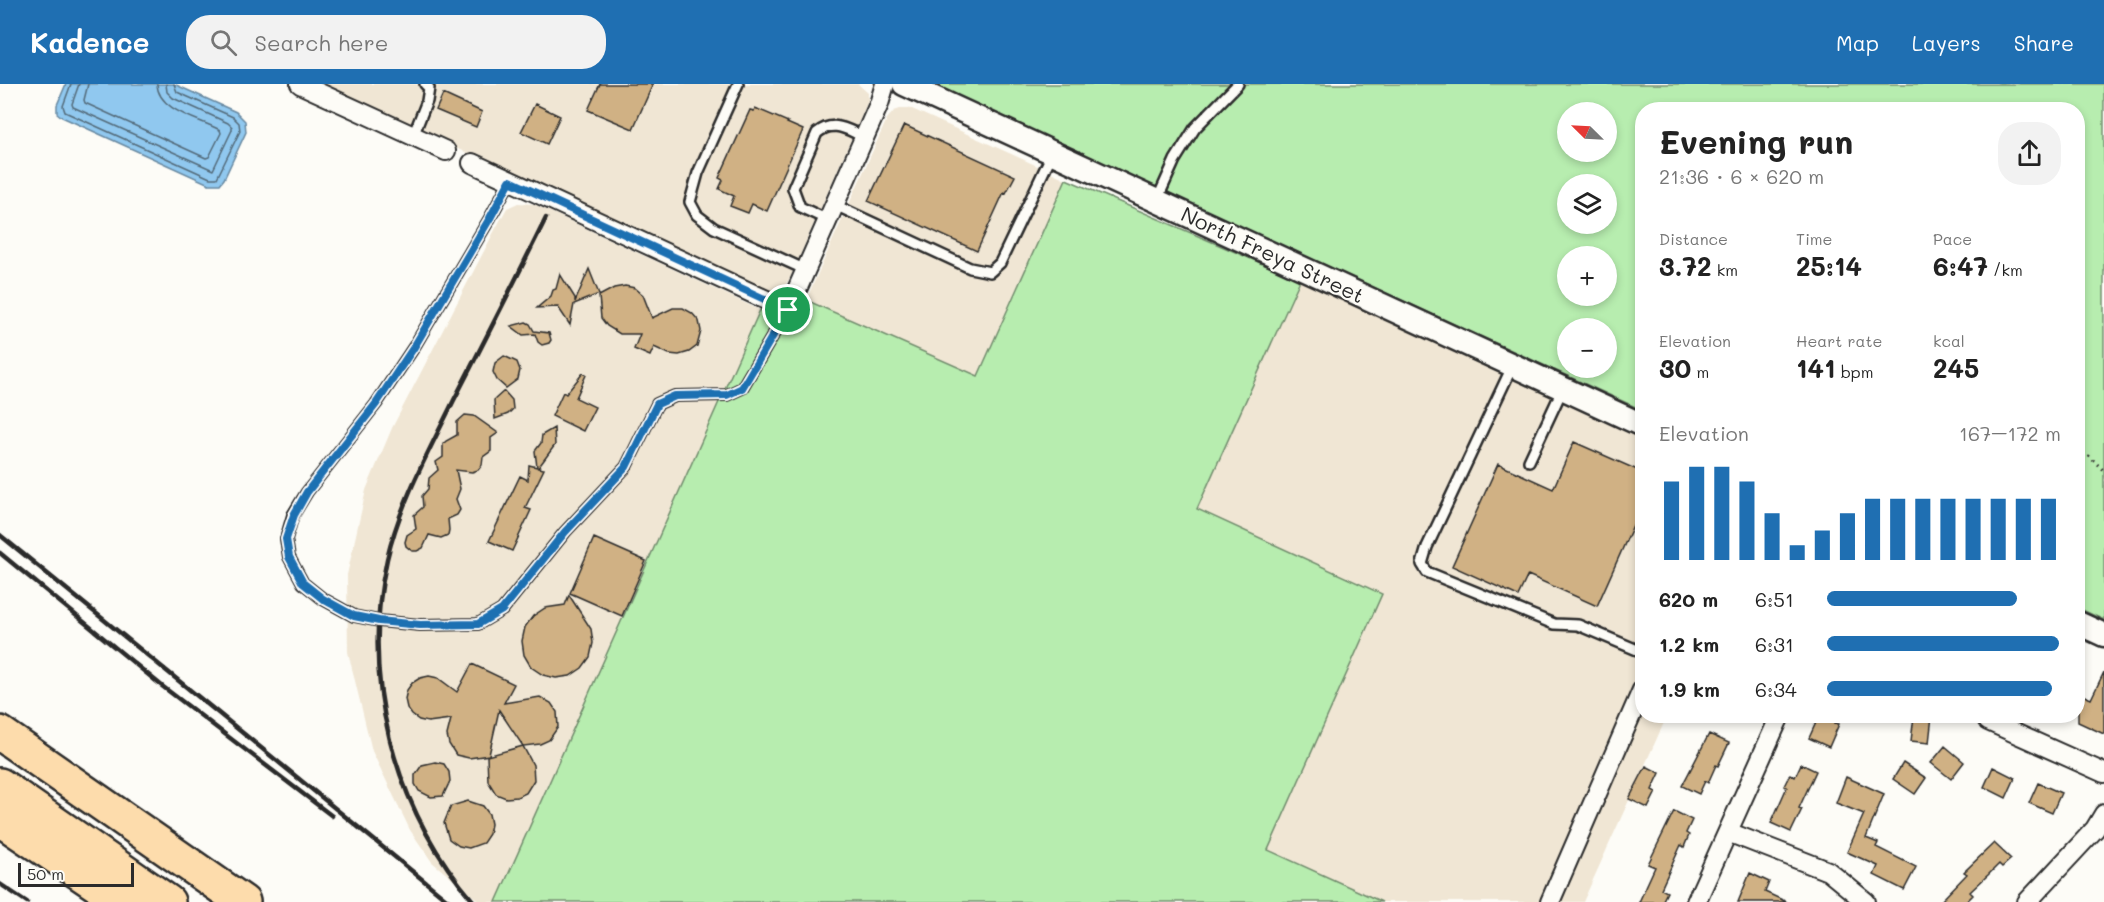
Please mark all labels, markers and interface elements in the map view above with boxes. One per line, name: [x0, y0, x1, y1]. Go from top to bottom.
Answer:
search box: [186, 15, 606, 69]
text: Kadence: [30, 24, 150, 60]
icon: search: [207, 26, 240, 59]
text: Search here: [255, 28, 388, 57]
text: Map: [1836, 29, 1879, 56]
text: Layers: [1912, 29, 1981, 56]
text: Share: [2014, 29, 2074, 56]
north arrow: [1557, 102, 1617, 162]
map controls: [1557, 102, 1617, 378]
text: Evening run: [1659, 119, 1853, 162]
button: share: [1998, 122, 2061, 185]
text: 21:36 · 6 × 620 m: [1659, 163, 1824, 189]
button: layers: [1557, 174, 1617, 234]
street label: North Freya Street: [1177, 200, 1369, 308]
text: Distance: [1659, 228, 1728, 249]
text: Time: [1796, 228, 1832, 249]
text: Pace: [1933, 228, 1972, 249]
button: +: [1557, 246, 1617, 306]
text: 3.72: [1659, 249, 1712, 283]
text: 25:14: [1796, 249, 1862, 283]
text: 6:47: [1933, 249, 1988, 283]
text: km: [1712, 259, 1738, 280]
text: /km: [1988, 259, 2023, 280]
pin: [762, 284, 813, 335]
icon: arrive: [771, 293, 804, 326]
button: −: [1557, 318, 1617, 378]
text: Elevation: [1659, 330, 1731, 351]
text: Heart rate: [1796, 330, 1882, 351]
text: kcal: [1933, 330, 1965, 351]
text: 30: [1659, 351, 1691, 385]
text: 141: [1796, 351, 1836, 385]
text: 245: [1933, 351, 1979, 385]
text: m: [1691, 361, 1709, 382]
text: bpm: [1836, 361, 1873, 382]
text: Elevation: [1659, 420, 1749, 446]
text: 167–172 m: [1959, 420, 2061, 446]
text: 620 m: [1659, 586, 1718, 612]
text: 6:51: [1755, 586, 1794, 612]
text: 1.2 km: [1659, 631, 1719, 657]
text: 6:31: [1755, 631, 1794, 657]
text: 1.9 km: [1659, 676, 1720, 702]
text: 6:34: [1755, 676, 1797, 702]
scale bar: [18, 860, 134, 888]
text: 50 m: [27, 863, 64, 884]

